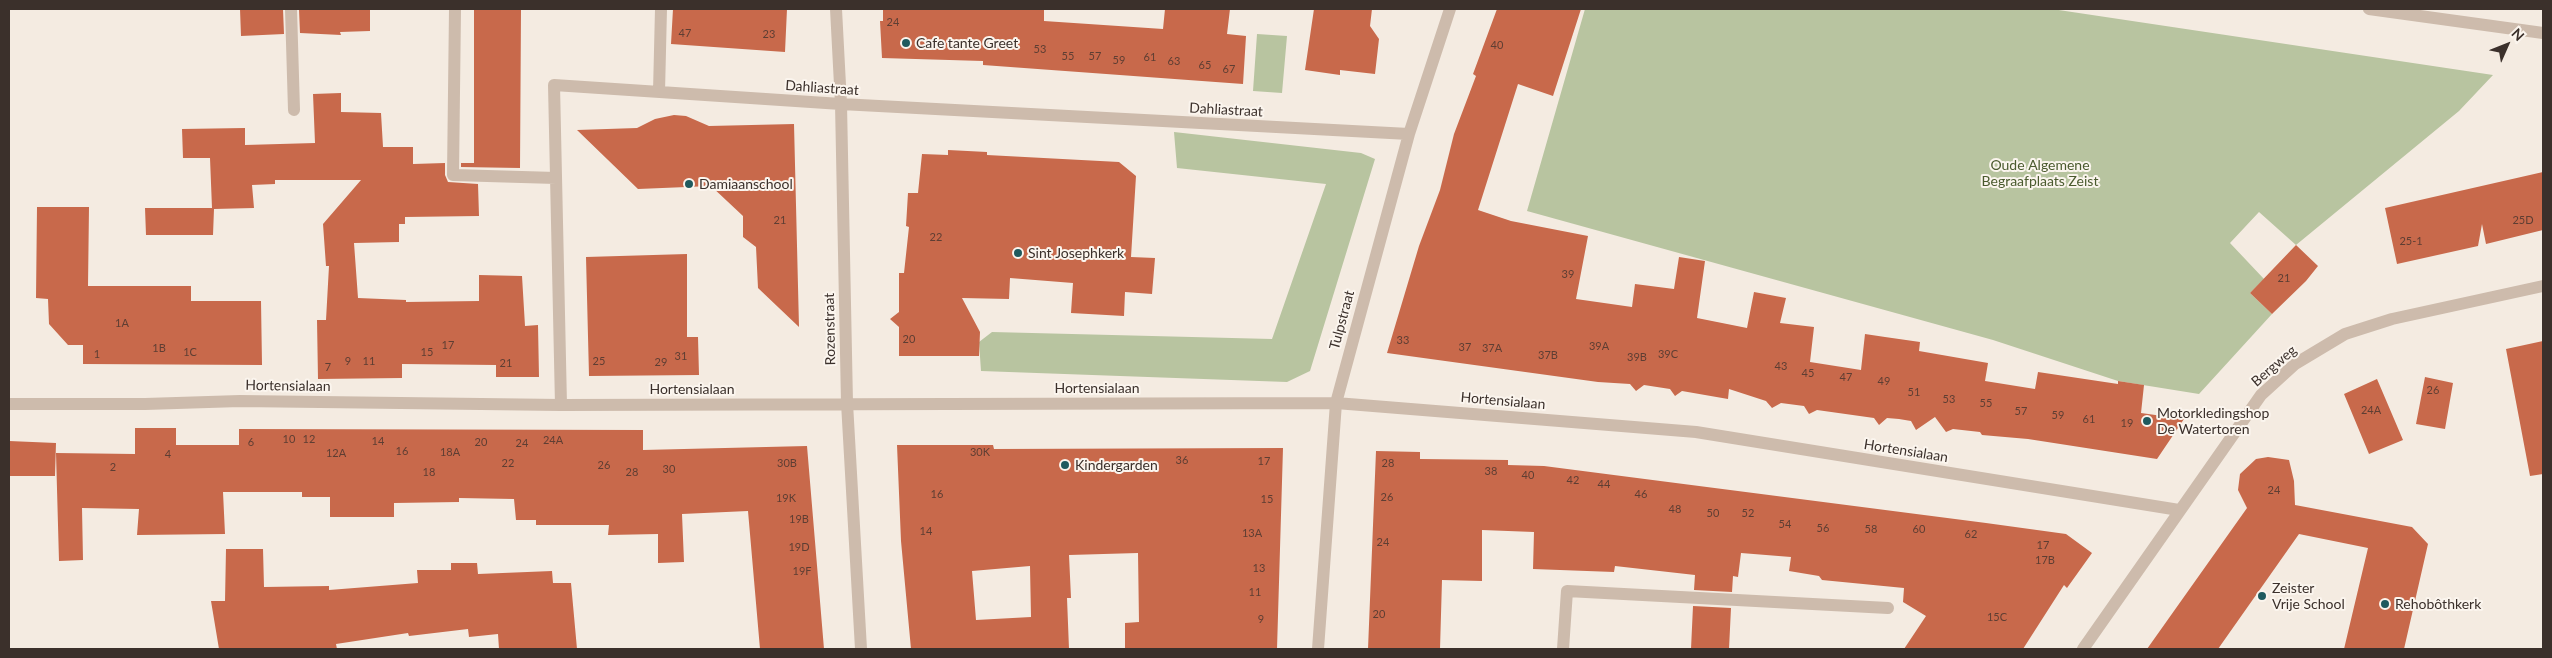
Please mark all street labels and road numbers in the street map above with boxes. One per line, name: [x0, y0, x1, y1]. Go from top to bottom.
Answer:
street label: Dahliastraat: [785, 77, 859, 99]
street label: Dahliastraat: [1189, 100, 1263, 120]
street label: Tulpstraat: [1326, 289, 1358, 351]
street label: Rozenstraat: [821, 293, 839, 365]
street label: Bergweg: [2248, 342, 2300, 390]
street label: Hortensialaan: [245, 377, 331, 395]
street label: Hortensialaan: [1054, 380, 1140, 396]
street label: Hortensialaan: [649, 381, 735, 397]
street label: Hortensialaan: [1460, 389, 1546, 413]
street label: Hortensialaan: [1863, 436, 1949, 466]

